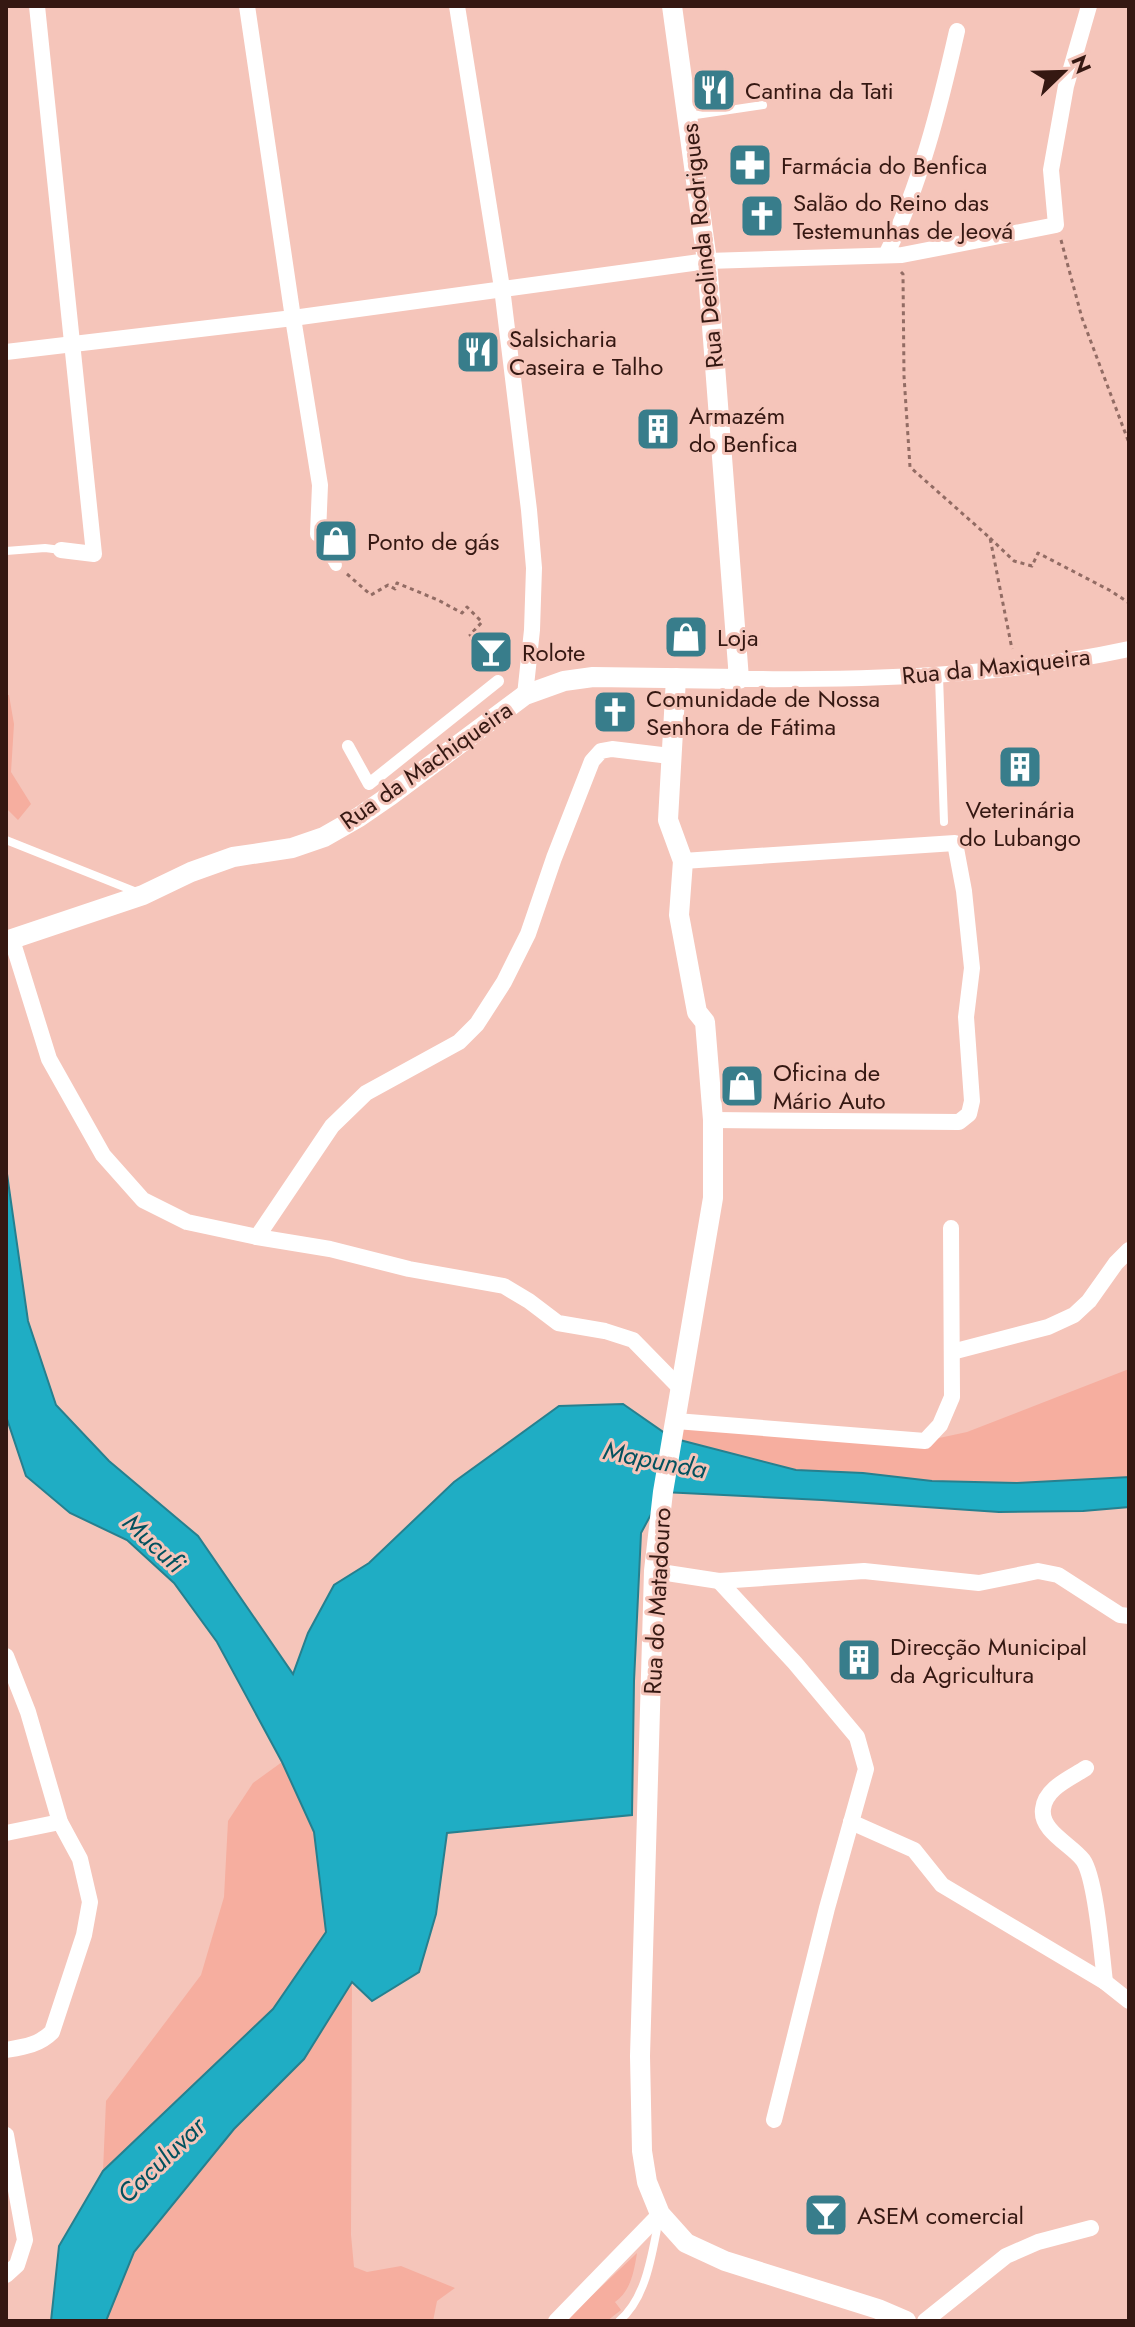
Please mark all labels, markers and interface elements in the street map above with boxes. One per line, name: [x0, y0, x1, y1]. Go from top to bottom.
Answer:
north arrow: [1023, 32, 1103, 112]
text: N: [1063, 50, 1100, 78]
restaurant icon: Cantina da Tati: [690, 66, 738, 114]
place label: Cantina da Tati: [745, 73, 894, 108]
street label: Rua Deolinda Rodrigues: [672, 122, 732, 370]
pharmacy icon: Farmácia do Benfica: [726, 141, 774, 189]
place label: Farmácia do Benfica: [781, 148, 987, 183]
place label: Salão do Reino das Testemunhas de Jeová: [793, 185, 1013, 248]
church icon: Salão do Reino das Testemunhas de Jeová: [738, 192, 786, 240]
place label: Salsicharia Caseira e Talho: [509, 321, 663, 384]
restaurant icon: Salsicharia Caseira e Talho: [454, 328, 502, 376]
place label: Armazém do Benfica: [689, 398, 797, 461]
building icon: Armazém do Benfica: [634, 405, 682, 453]
shop icon: Ponto de gás: [312, 517, 360, 565]
place label: Ponto de gás: [367, 524, 499, 559]
shop icon: Loja: [662, 613, 710, 661]
place label: Loja: [717, 620, 758, 655]
bar icon: Rolote: [467, 628, 515, 676]
place label: Rolote: [522, 635, 585, 670]
street label: Rua da Maxiqueira: [900, 639, 1092, 693]
place label: Comunidade de Nossa Senhora de Fátima: [646, 681, 880, 744]
church icon: Comunidade de Nossa Senhora de Fátima: [591, 688, 639, 736]
street label: Rua da Machiqueira: [333, 692, 519, 838]
building icon: Veterinária do Lubango: [996, 743, 1044, 791]
place label: Veterinária do Lubango: [959, 792, 1081, 855]
place label: Oficina de Mário Auto: [773, 1055, 886, 1118]
shop icon: Oficina de Mário Auto: [718, 1062, 766, 1110]
water label: Mapunda: [600, 1431, 710, 1489]
water label: Mucufi: [114, 1504, 194, 1582]
street label: Rua do Matadouro: [635, 1507, 679, 1695]
place label: Direcção Municipal da Agricultura: [890, 1629, 1087, 1692]
building icon: Direcção Municipal da Agricultura: [835, 1636, 883, 1684]
water label: Caculuvar: [108, 2107, 215, 2212]
bar icon: ASEM comercial: [802, 2191, 850, 2239]
place label: ASEM comercial: [857, 2198, 1024, 2233]

